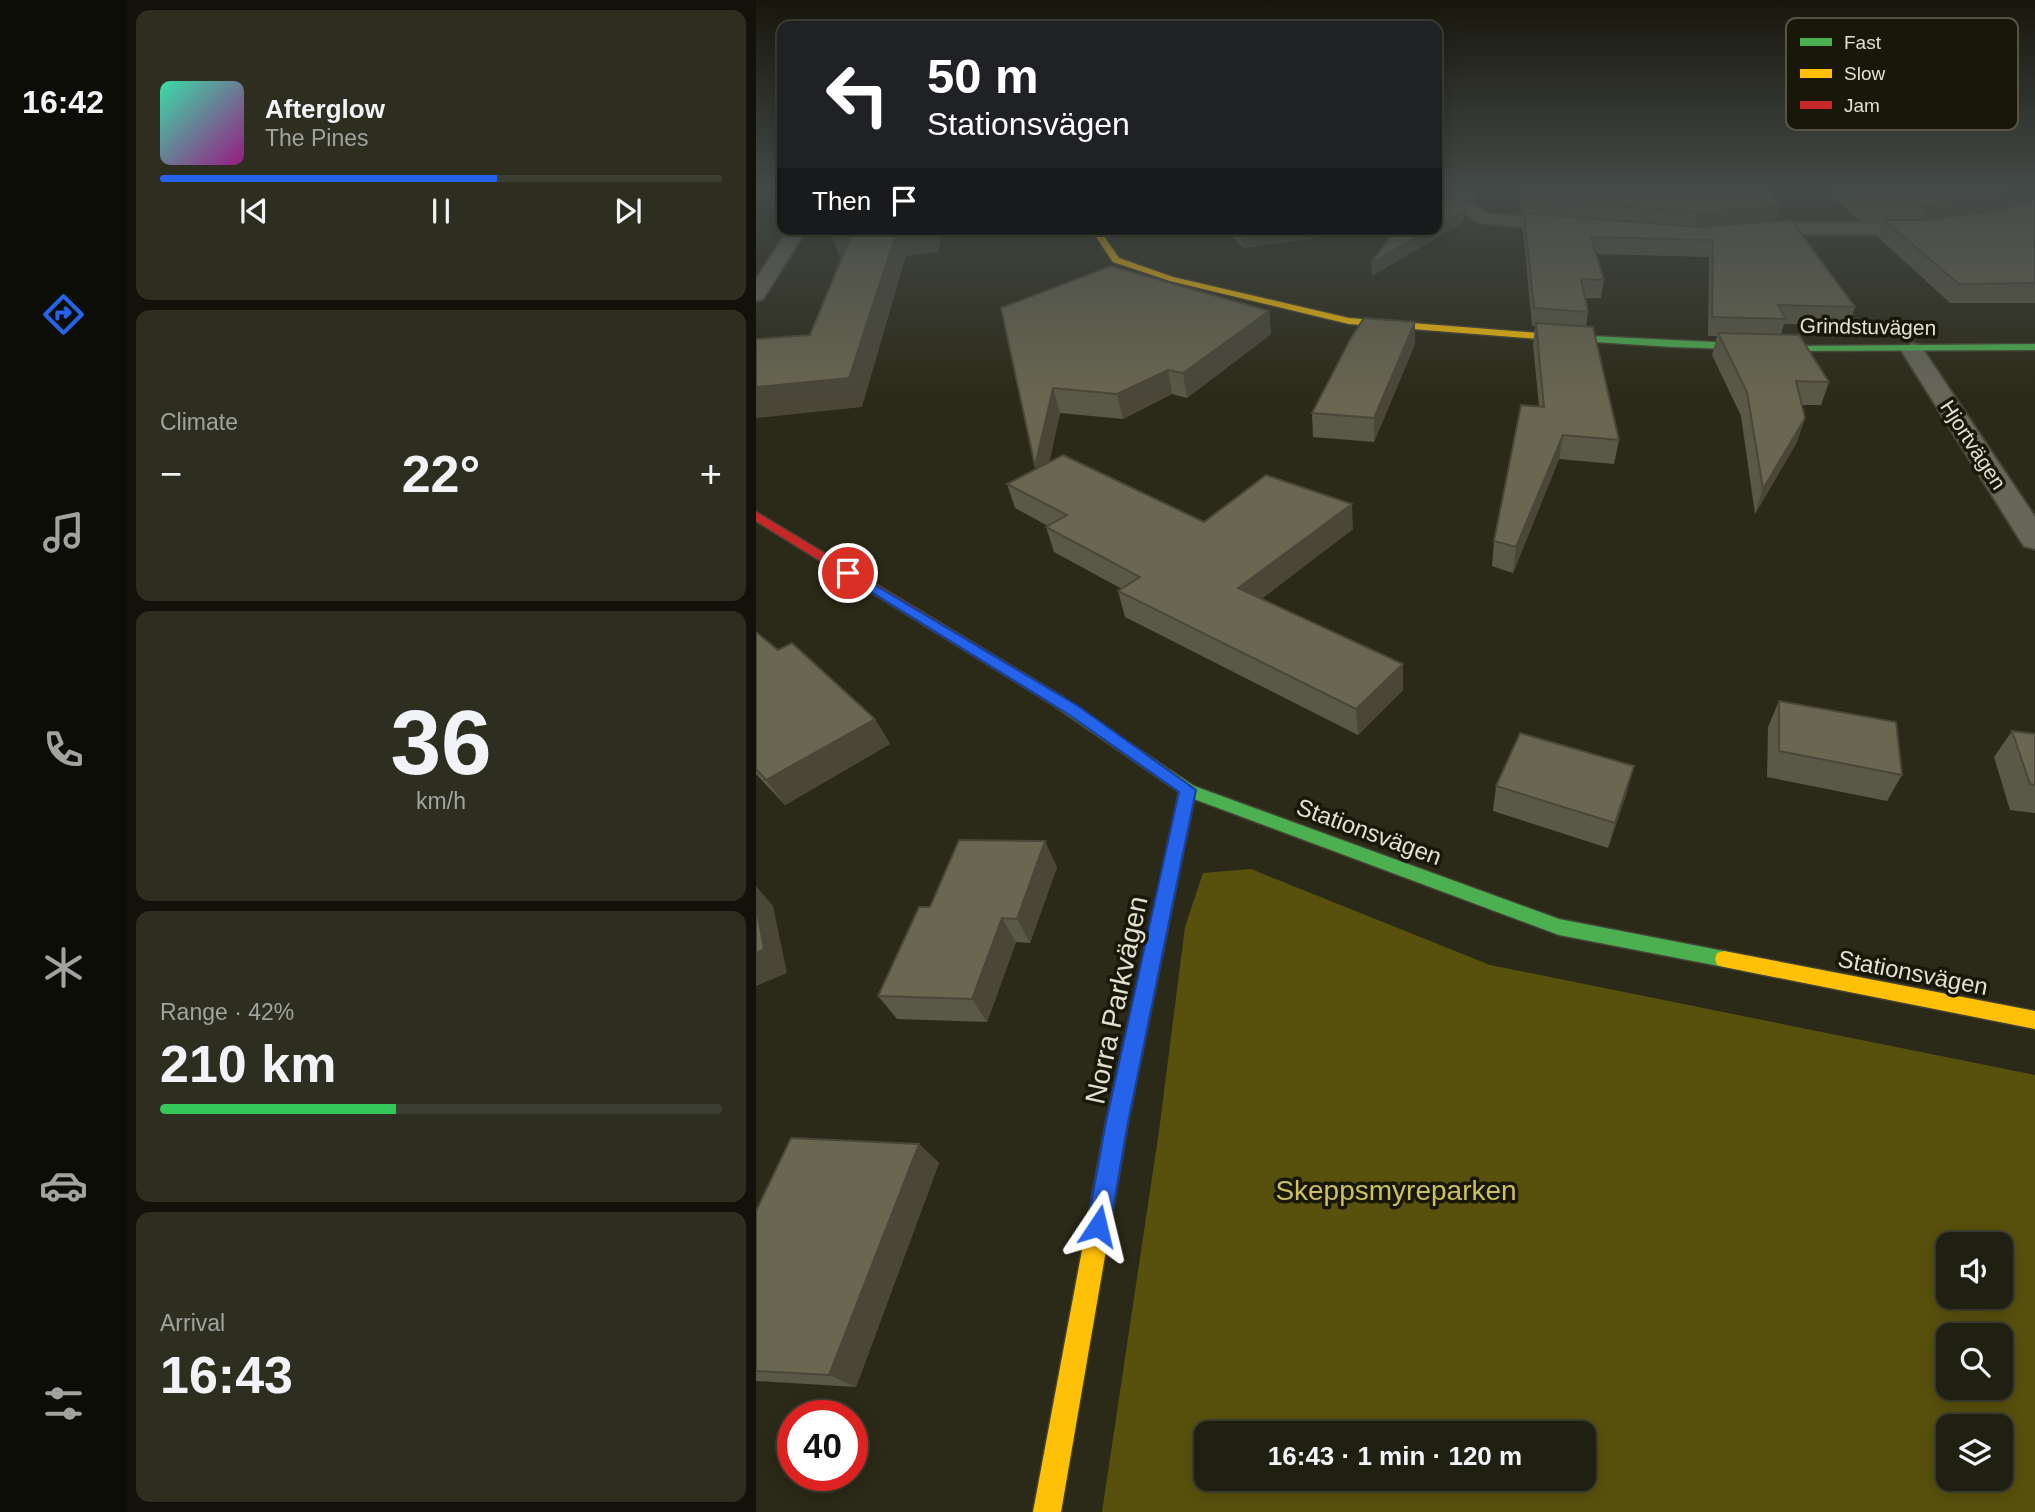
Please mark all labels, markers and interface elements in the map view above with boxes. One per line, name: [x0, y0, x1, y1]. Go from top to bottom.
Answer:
legend: [1786, 18, 2018, 130]
text: Fast: [1844, 32, 1882, 53]
icon: left: [812, 49, 903, 140]
text: 50 m: [927, 49, 1039, 103]
text: Slow: [1844, 63, 1885, 84]
text: 16:42: [22, 84, 104, 120]
text: Afterglow: [265, 94, 385, 124]
text: Jam: [1844, 95, 1880, 116]
text: Stationsvägen: [927, 106, 1130, 142]
text: The Pines: [265, 125, 369, 151]
icon: arrive: [885, 182, 923, 220]
text: Then: [812, 186, 871, 216]
icon: previous: [235, 192, 273, 230]
icon: pause: [422, 192, 460, 230]
icon: next: [609, 192, 647, 230]
icon: directions: [39, 290, 88, 339]
street label: Grindstuvägen: [1800, 314, 1936, 339]
street label: Hjortvägen: [1936, 396, 2011, 494]
text: Climate: [160, 409, 238, 435]
text: 22°: [402, 445, 480, 503]
text: −: [160, 453, 182, 495]
text: +: [700, 453, 722, 495]
icon: music: [39, 508, 88, 557]
pin: [818, 543, 878, 603]
icon: arrive: [829, 554, 867, 592]
text: 36: [390, 692, 492, 793]
icon: phone: [39, 725, 88, 774]
text: km/h: [416, 788, 466, 814]
street label: Stationsvägen: [1293, 793, 1445, 870]
street label: Norra Parkvägen: [1079, 893, 1154, 1107]
icon: climate: [39, 943, 88, 992]
street label: Stationsvägen: [1836, 945, 1990, 1000]
text: Range · 42%: [160, 999, 294, 1025]
text: 210 km: [160, 1035, 336, 1093]
icon: car: [39, 1161, 88, 1210]
park label: Skeppsmyreparken: [1275, 1175, 1517, 1206]
position arrow: [1061, 1189, 1135, 1263]
map controls: [1936, 1232, 2013, 1491]
button: sound: [1936, 1232, 2013, 1309]
text: Arrival: [160, 1310, 225, 1336]
button: search: [1936, 1323, 2013, 1400]
text: 16:43: [160, 1346, 293, 1404]
icon: filters: [39, 1379, 88, 1428]
speed limit sign: 40: [777, 1400, 868, 1491]
button: layers: [1936, 1414, 2013, 1491]
text: 16:43 · 1 min · 120 m: [1268, 1441, 1522, 1471]

